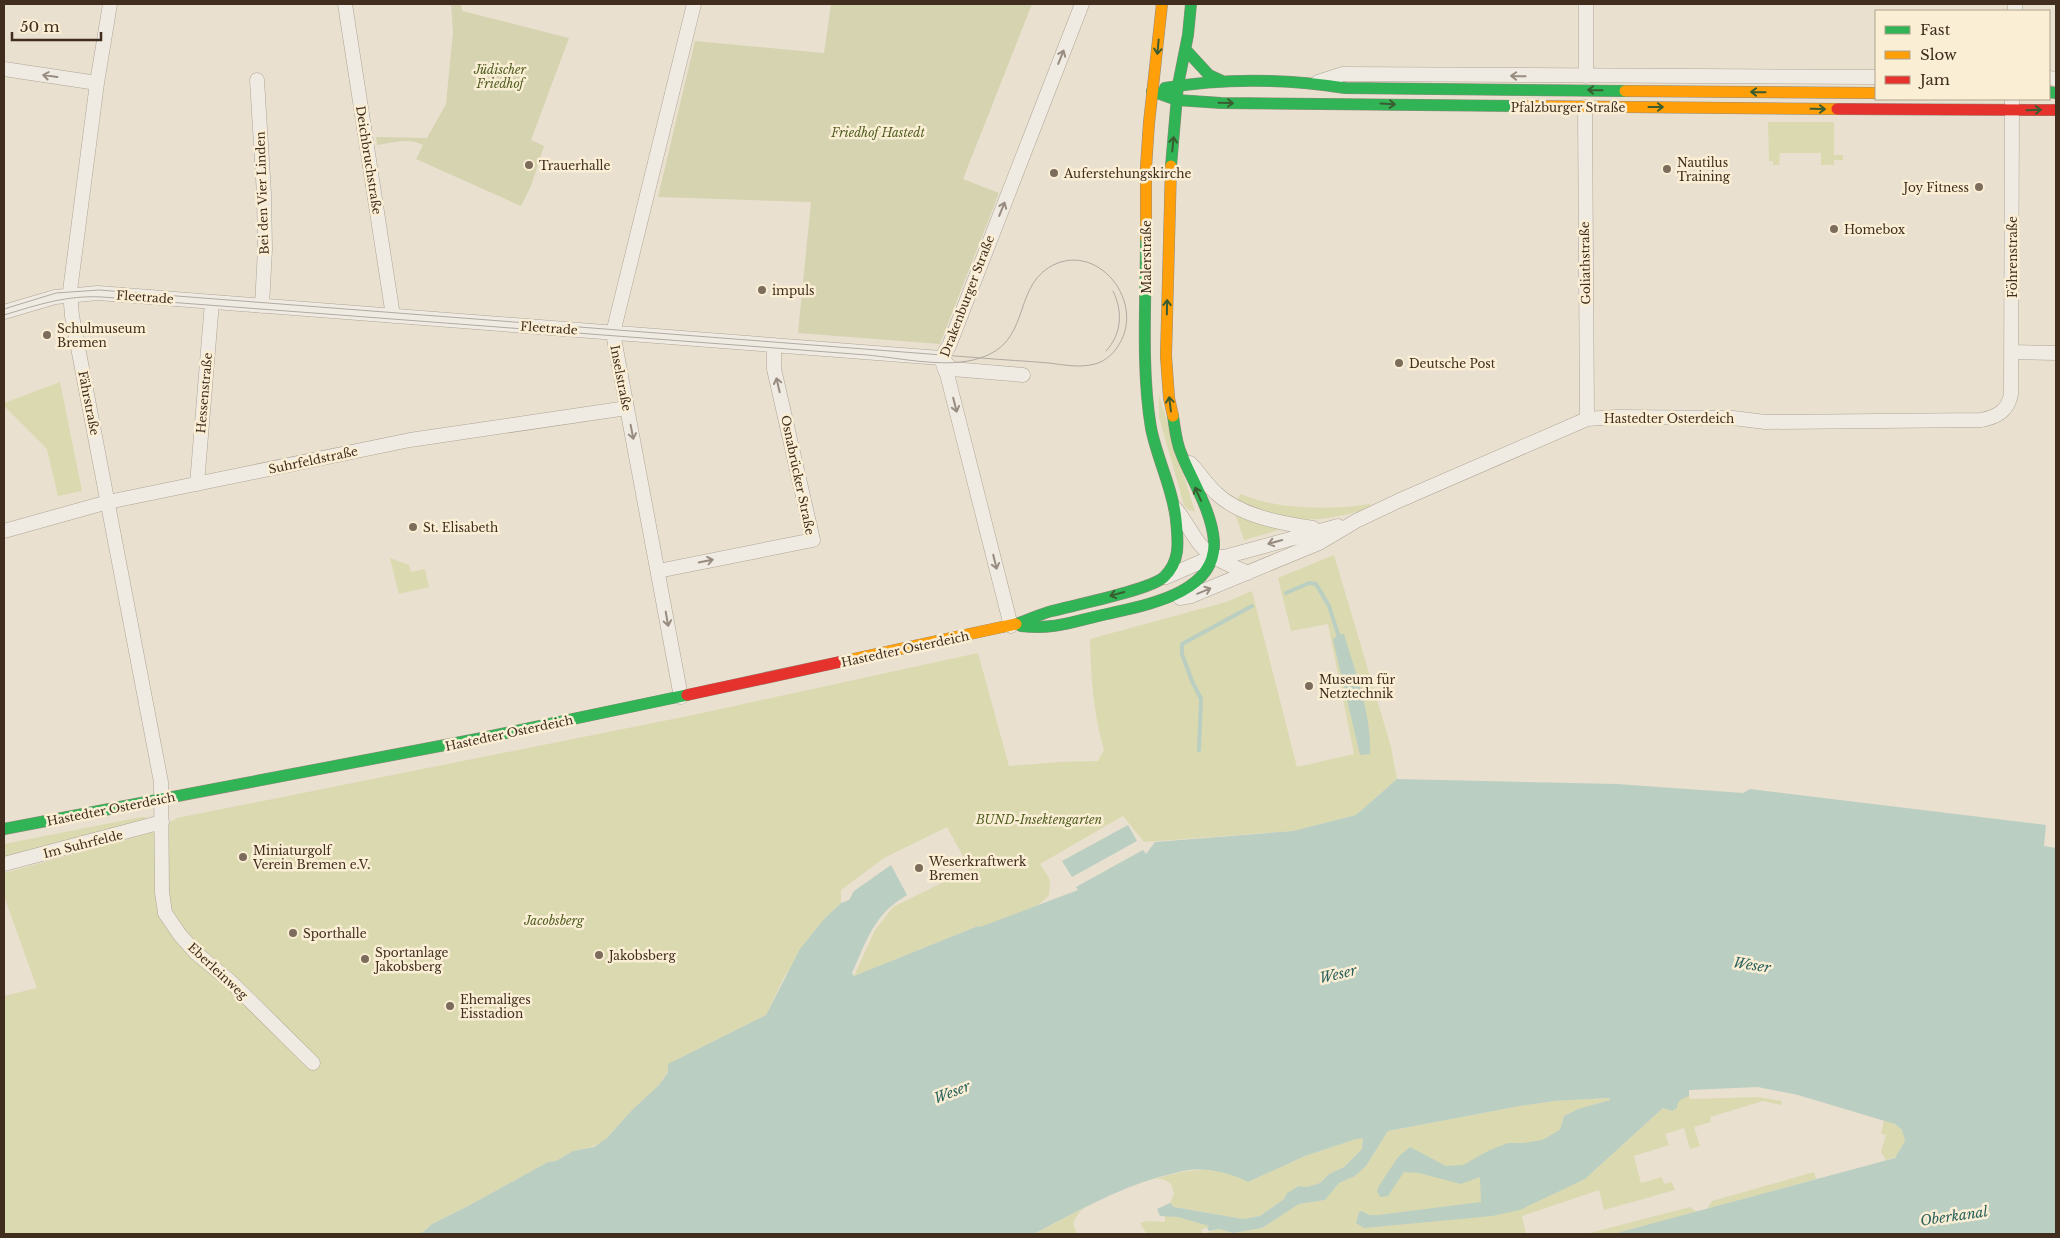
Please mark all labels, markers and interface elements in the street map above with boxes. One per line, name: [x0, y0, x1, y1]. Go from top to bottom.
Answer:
scale bar: [12, 10, 101, 42]
legend: [1875, 10, 2050, 100]
text: 50 m: [20, 17, 60, 36]
text: Fast: [1920, 20, 1951, 39]
one-way arrow: [1153, 39, 1162, 55]
text: Slow: [1920, 45, 1957, 64]
one-way arrow: [1057, 50, 1066, 66]
park label: Jüdischer Friedhof: [473, 62, 527, 91]
text: Jam: [1918, 70, 1950, 89]
one-way arrow: [43, 71, 59, 81]
one-way arrow: [1510, 71, 1526, 81]
one-way arrow: [1587, 85, 1604, 95]
one-way arrow: [1750, 87, 1766, 97]
one-way arrow: [1218, 98, 1234, 108]
one-way arrow: [1380, 100, 1396, 109]
street label: Pfalzburger Straße: [1511, 100, 1625, 115]
one-way arrow: [1648, 102, 1664, 112]
one-way arrow: [1810, 104, 1826, 114]
street label: Deichbruchstraße: [353, 105, 385, 216]
one-way arrow: [2026, 105, 2042, 115]
park label: Friedhof Hastedt: [830, 125, 925, 140]
street label: Bei den Vier Linden: [252, 131, 272, 255]
one-way arrow: [1168, 137, 1178, 153]
place label: Nautilus Training: [1677, 155, 1731, 184]
place label: Trauerhalle: [539, 158, 610, 173]
marker: Trauerhalle: [523, 159, 535, 171]
marker: Nautilus Training: [1661, 163, 1673, 175]
place label: Auferstehungskirche: [1063, 166, 1191, 181]
marker: Auferstehungskirche: [1048, 167, 1060, 179]
place label: Joy Fitness: [1902, 180, 1969, 195]
marker: Joy Fitness: [1973, 181, 1985, 193]
one-way arrow: [998, 201, 1007, 216]
street label: Föhrenstraße: [2005, 216, 2020, 298]
street label: Malerstraße: [1139, 220, 1154, 294]
street label: Goliathstraße: [1577, 221, 1593, 305]
place label: Homebox: [1844, 222, 1906, 237]
marker: Homebox: [1828, 223, 1840, 235]
street label: Drakenburger Straße: [937, 233, 997, 359]
place label: impuls: [772, 283, 815, 298]
marker: impuls: [756, 284, 768, 296]
street label: Fleetrade: [116, 288, 174, 306]
one-way arrow: [1163, 299, 1172, 315]
street label: Fleetrade: [520, 319, 578, 337]
place label: Schulmuseum Bremen: [57, 321, 146, 350]
marker: Schulmuseum Bremen: [41, 329, 53, 341]
street label: Inselstraße: [607, 344, 635, 412]
street label: Hessenstraße: [193, 352, 215, 434]
place label: Deutsche Post: [1409, 356, 1496, 371]
marker: Deutsche Post: [1393, 357, 1405, 369]
street label: Fährstraße: [75, 369, 103, 437]
one-way arrow: [773, 378, 782, 394]
one-way arrow: [1165, 396, 1175, 412]
one-way arrow: [951, 397, 960, 413]
street label: Hastedter Osterdeich: [1604, 411, 1734, 426]
street label: Osnabrücker Straße: [778, 414, 818, 536]
one-way arrow: [627, 424, 637, 440]
street label: Suhrfeldstraße: [267, 443, 359, 477]
one-way arrow: [1193, 487, 1203, 502]
place label: St. Elisabeth: [423, 520, 498, 535]
marker: St. Elisabeth: [407, 521, 419, 533]
one-way arrow: [1267, 538, 1283, 548]
one-way arrow: [991, 554, 1000, 570]
one-way arrow: [698, 556, 714, 565]
one-way arrow: [1196, 586, 1211, 595]
one-way arrow: [1109, 590, 1125, 599]
one-way arrow: [663, 610, 672, 626]
street label: Hastedter Osterdeich: [840, 628, 970, 670]
place label: Museum für Netztechnik: [1319, 672, 1396, 701]
marker: Museum für Netztechnik: [1303, 680, 1315, 692]
street label: Hastedter Osterdeich: [444, 712, 574, 754]
street label: Hastedter Osterdeich: [46, 789, 176, 829]
park label: BUND-Insektengarten: [975, 812, 1103, 827]
street label: Im Suhrfelde: [42, 827, 125, 861]
place label: Miniaturgolf Verein Bremen e.V.: [252, 843, 370, 872]
marker: Miniaturgolf Verein Bremen e.V.: [237, 851, 249, 863]
place label: Weserkraftwerk Bremen: [928, 854, 1027, 883]
marker: Weserkraftwerk Bremen: [913, 862, 925, 874]
park label: Jacobsberg: [523, 913, 585, 928]
place label: Sporthalle: [303, 926, 367, 941]
marker: Sporthalle: [287, 927, 299, 939]
street label: Eberleinweg: [185, 940, 252, 1003]
place label: Sportanlage Jakobsberg: [373, 945, 449, 974]
place label: Jakobsberg: [607, 948, 677, 963]
marker: Jakobsberg: [593, 949, 605, 961]
marker: Sportanlage Jakobsberg: [359, 953, 371, 965]
water label: Weser: [1732, 953, 1773, 977]
water label: Weser: [1318, 961, 1359, 987]
place label: Ehemaliges Eisstadion: [460, 992, 531, 1021]
marker: Ehemaliges Eisstadion: [444, 1000, 456, 1012]
water label: Weser: [931, 1077, 973, 1107]
water label: Oberkanal: [1919, 1202, 1989, 1230]

